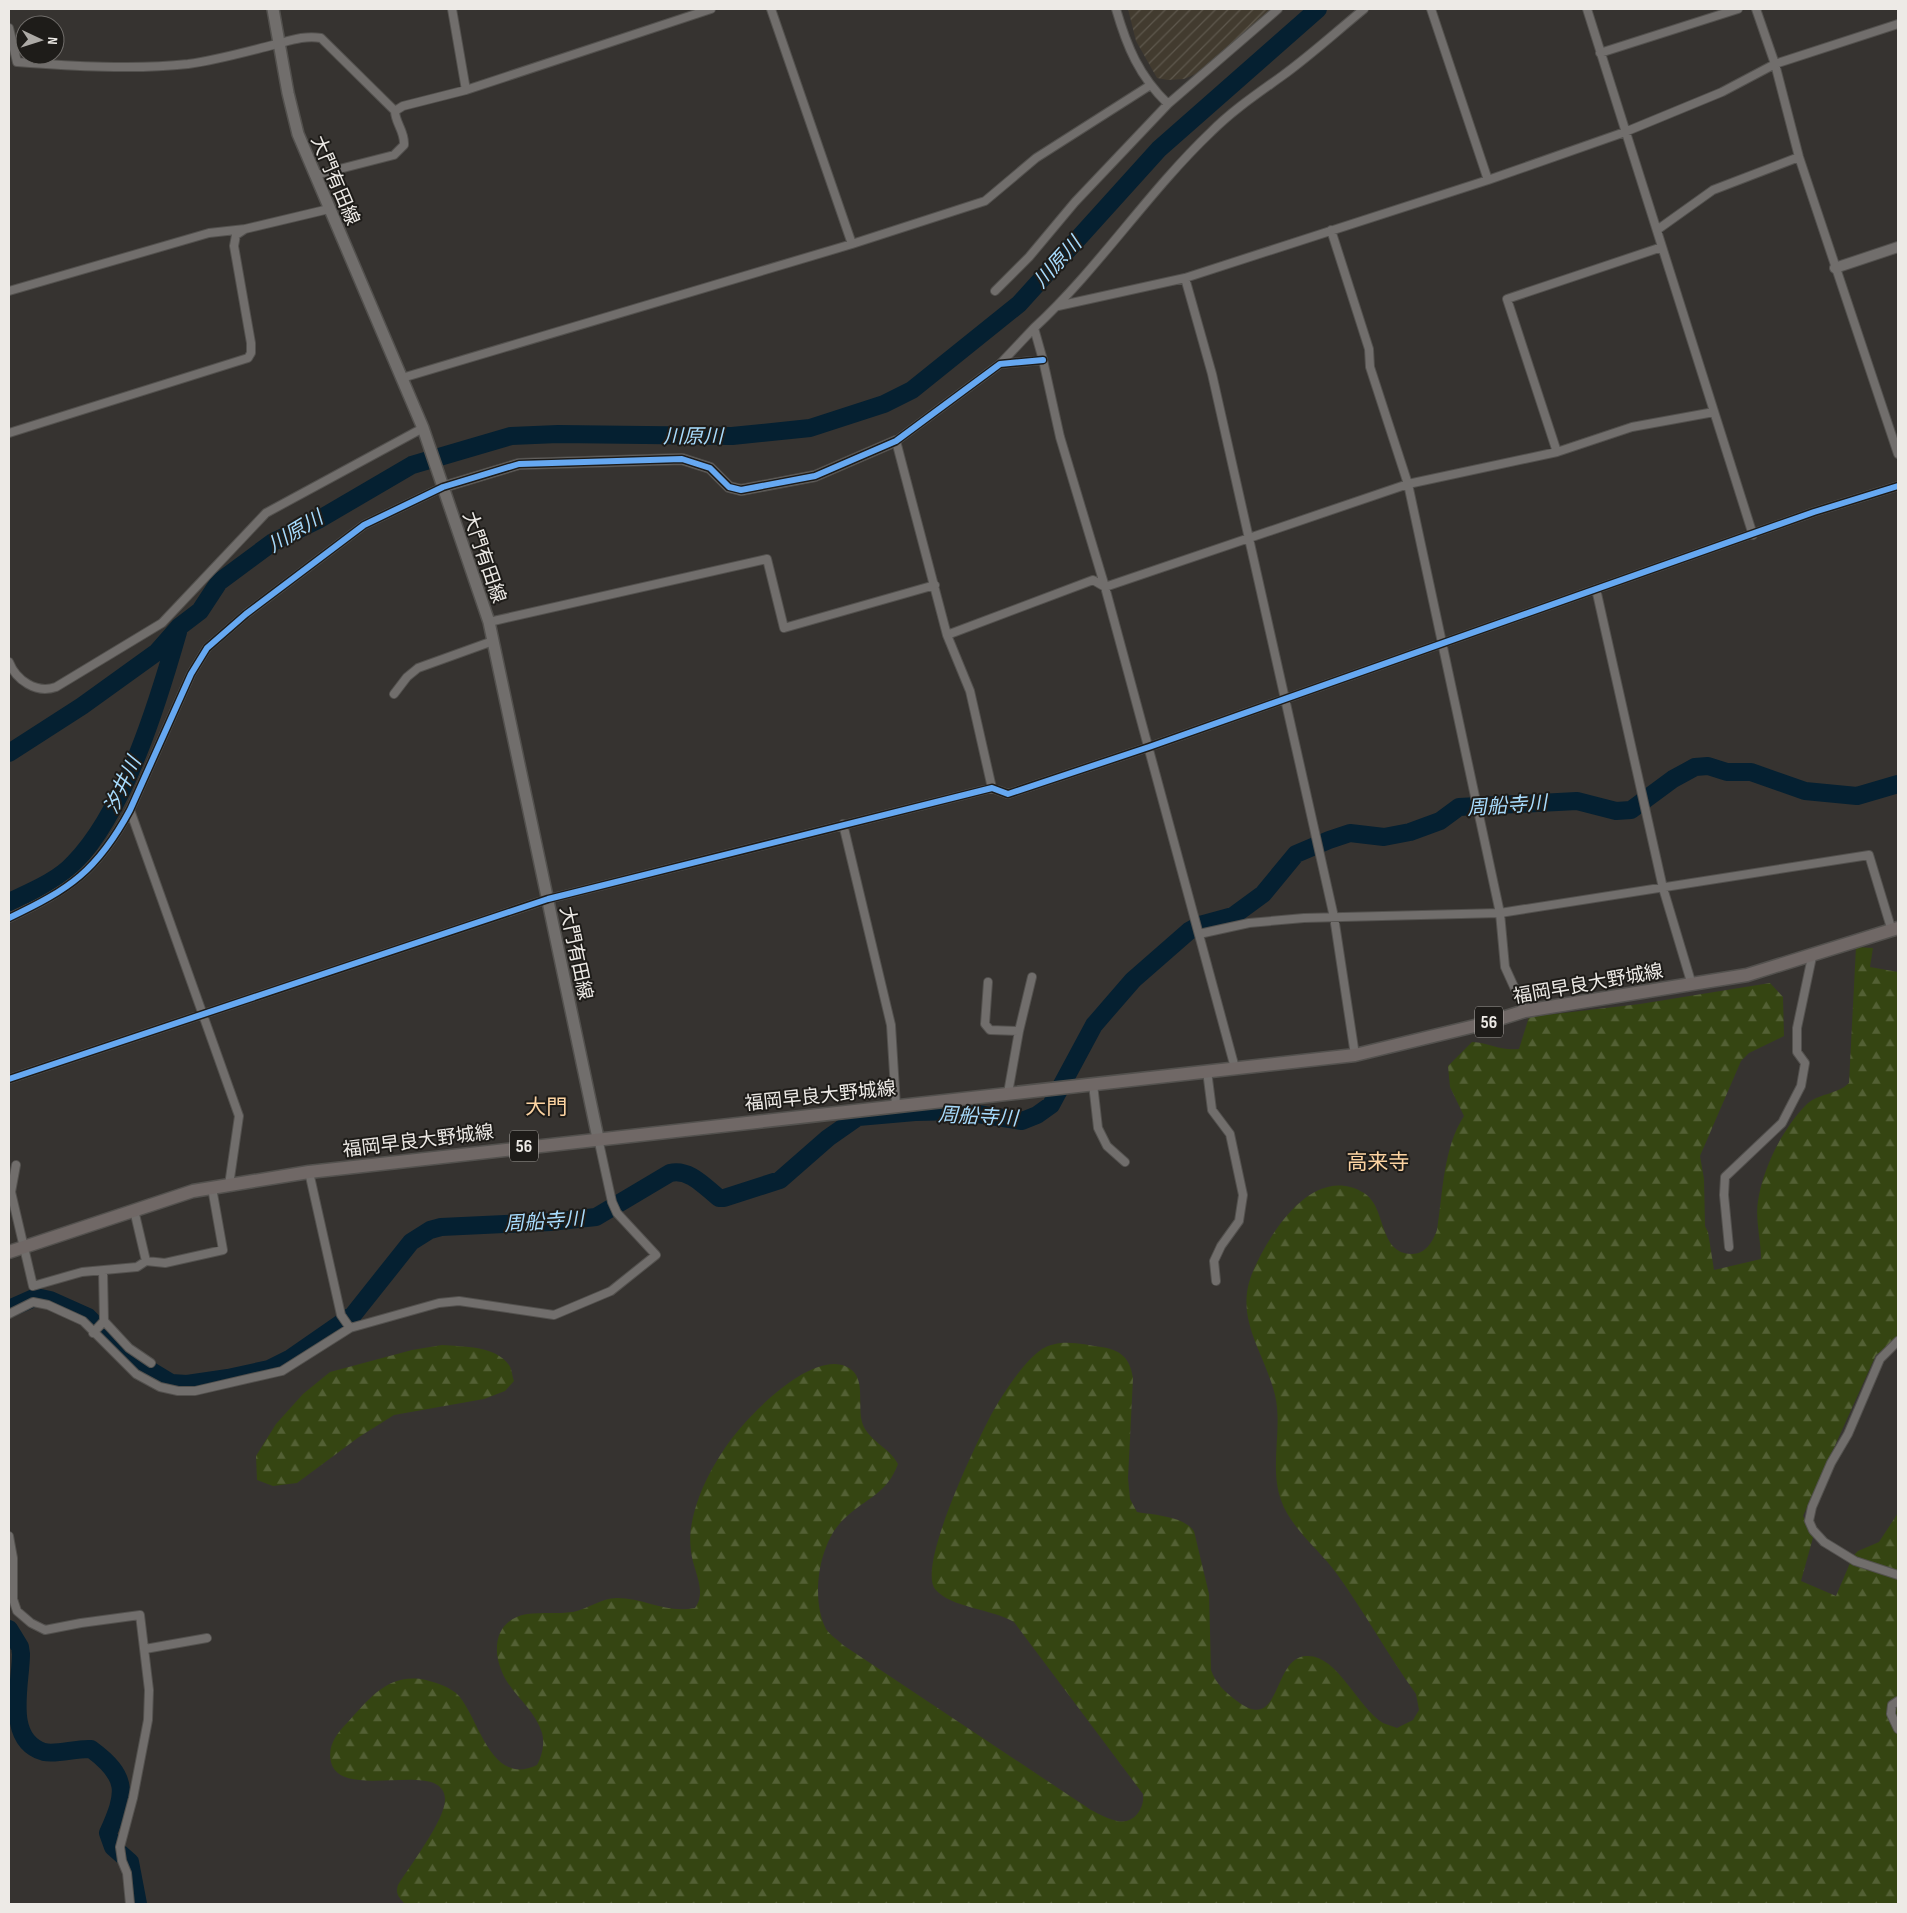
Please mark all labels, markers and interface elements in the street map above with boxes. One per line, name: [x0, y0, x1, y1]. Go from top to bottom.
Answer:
north arrow: [15, 15, 65, 65]
text: N: [44, 37, 61, 45]
street label: 大門有田線: [305, 132, 364, 229]
water label: 川原川: [1029, 231, 1088, 293]
water label: 川原川: [663, 425, 725, 449]
water label: 川原川: [264, 505, 329, 558]
street label: 大門有田線: [457, 509, 510, 606]
water label: 汐井川: [99, 751, 147, 818]
water label: 周船寺川: [1466, 791, 1550, 821]
street label: 大門有田線: [554, 904, 597, 1002]
street label: 福岡早良大野城線: [1511, 960, 1665, 1009]
road number: 56: [1475, 1006, 1503, 1038]
street label: 福岡早良大野城線: [743, 1077, 897, 1116]
district label: 大門: [525, 1095, 567, 1120]
water label: 周船寺川: [937, 1103, 1021, 1131]
street label: 福岡早良大野城線: [341, 1121, 495, 1162]
road number: 56: [510, 1130, 538, 1162]
district label: 高来寺: [1347, 1150, 1410, 1175]
water label: 周船寺川: [503, 1207, 587, 1237]

